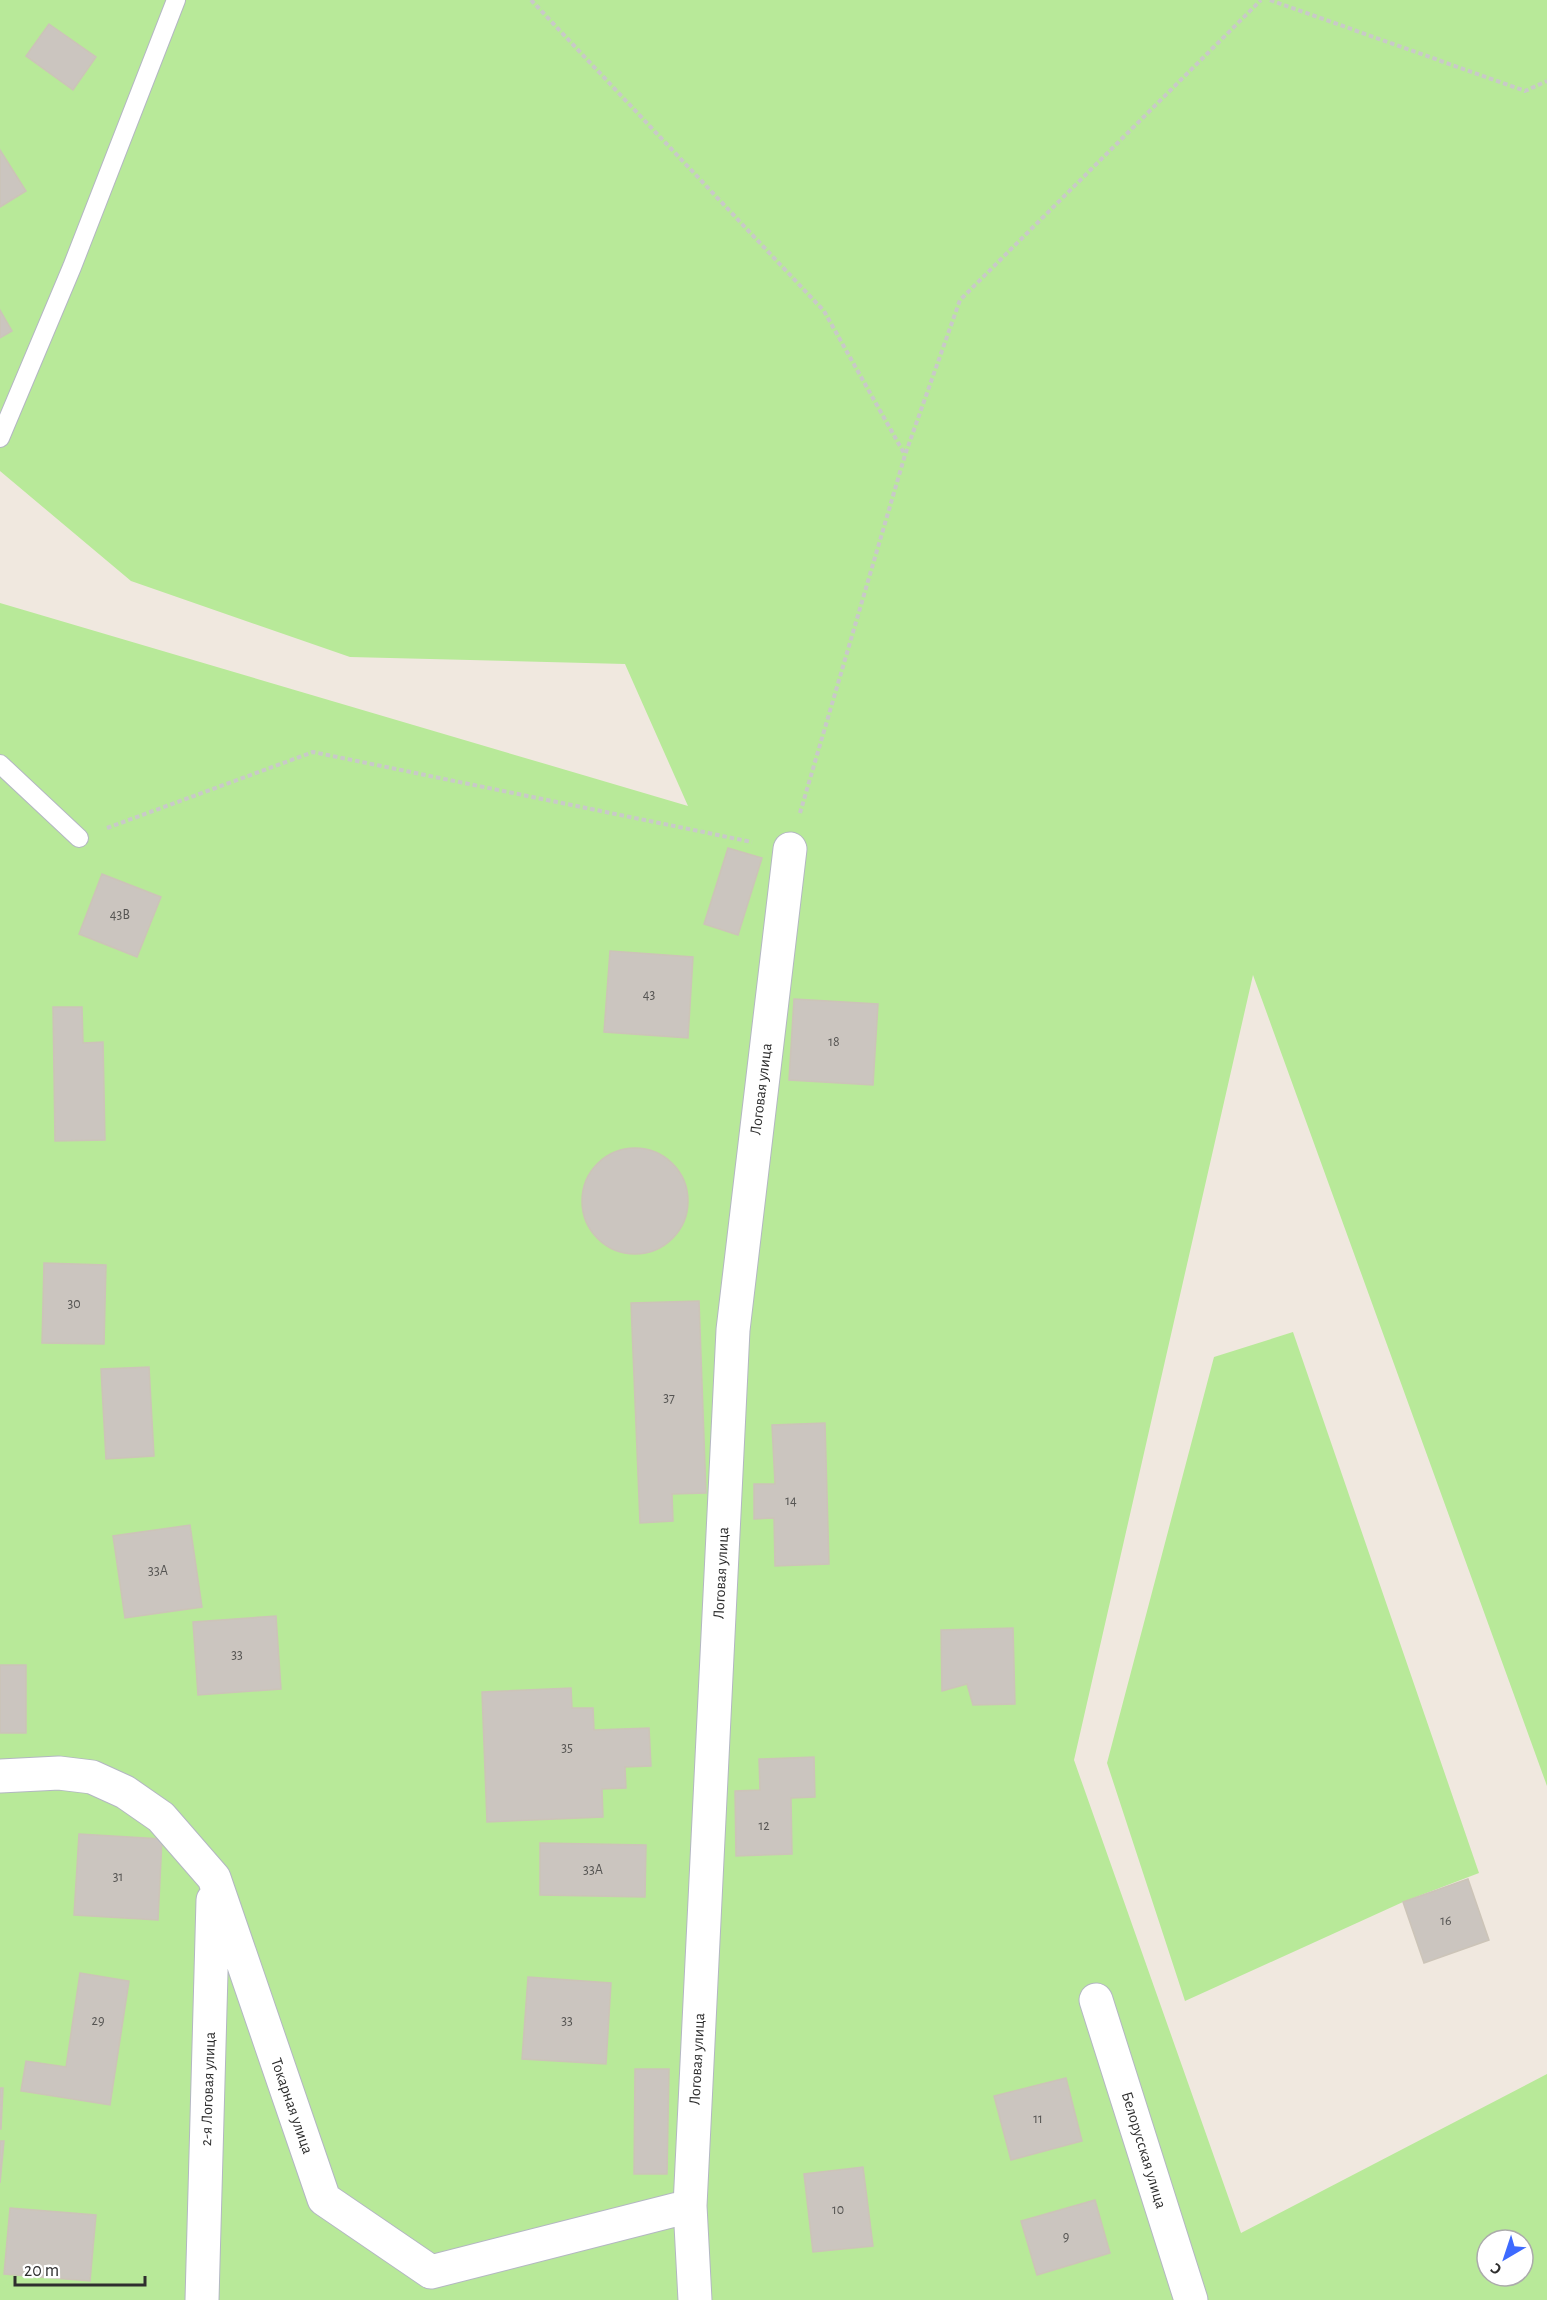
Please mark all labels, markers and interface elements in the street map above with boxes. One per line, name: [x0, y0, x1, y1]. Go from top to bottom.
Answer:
house number: 43В: [110, 908, 130, 922]
house number: 43: [643, 988, 655, 1002]
house number: 18: [828, 1035, 840, 1049]
street label: Логовая улица: [747, 1042, 776, 1136]
house number: 30: [67, 1297, 81, 1311]
house number: 37: [663, 1391, 675, 1405]
house number: 14: [785, 1494, 797, 1508]
street label: Логовая улица: [711, 1526, 732, 1620]
house number: 33А: [148, 1564, 168, 1578]
house number: 33: [231, 1648, 243, 1662]
house number: 35: [561, 1741, 573, 1755]
house number: 12: [758, 1819, 770, 1833]
house number: 33А: [583, 1863, 603, 1877]
house number: 31: [113, 1870, 123, 1884]
house number: 16: [1440, 1914, 1452, 1928]
street label: Логовая улица: [687, 2012, 708, 2106]
house number: 29: [92, 2014, 104, 2028]
house number: 33: [561, 2014, 573, 2028]
street label: 2-я Логовая улица: [198, 2032, 219, 2147]
street label: Токарная улица: [267, 2056, 316, 2156]
street label: Белорусская улица: [1118, 2090, 1169, 2211]
house number: 11: [1033, 2112, 1043, 2126]
house number: 10: [832, 2203, 844, 2217]
north arrow: [1475, 2228, 1535, 2288]
house number: 9: [1063, 2230, 1069, 2244]
scale bar: [15, 2249, 146, 2287]
text: С: [1488, 2260, 1505, 2278]
text: 20 m: [24, 2262, 59, 2280]

